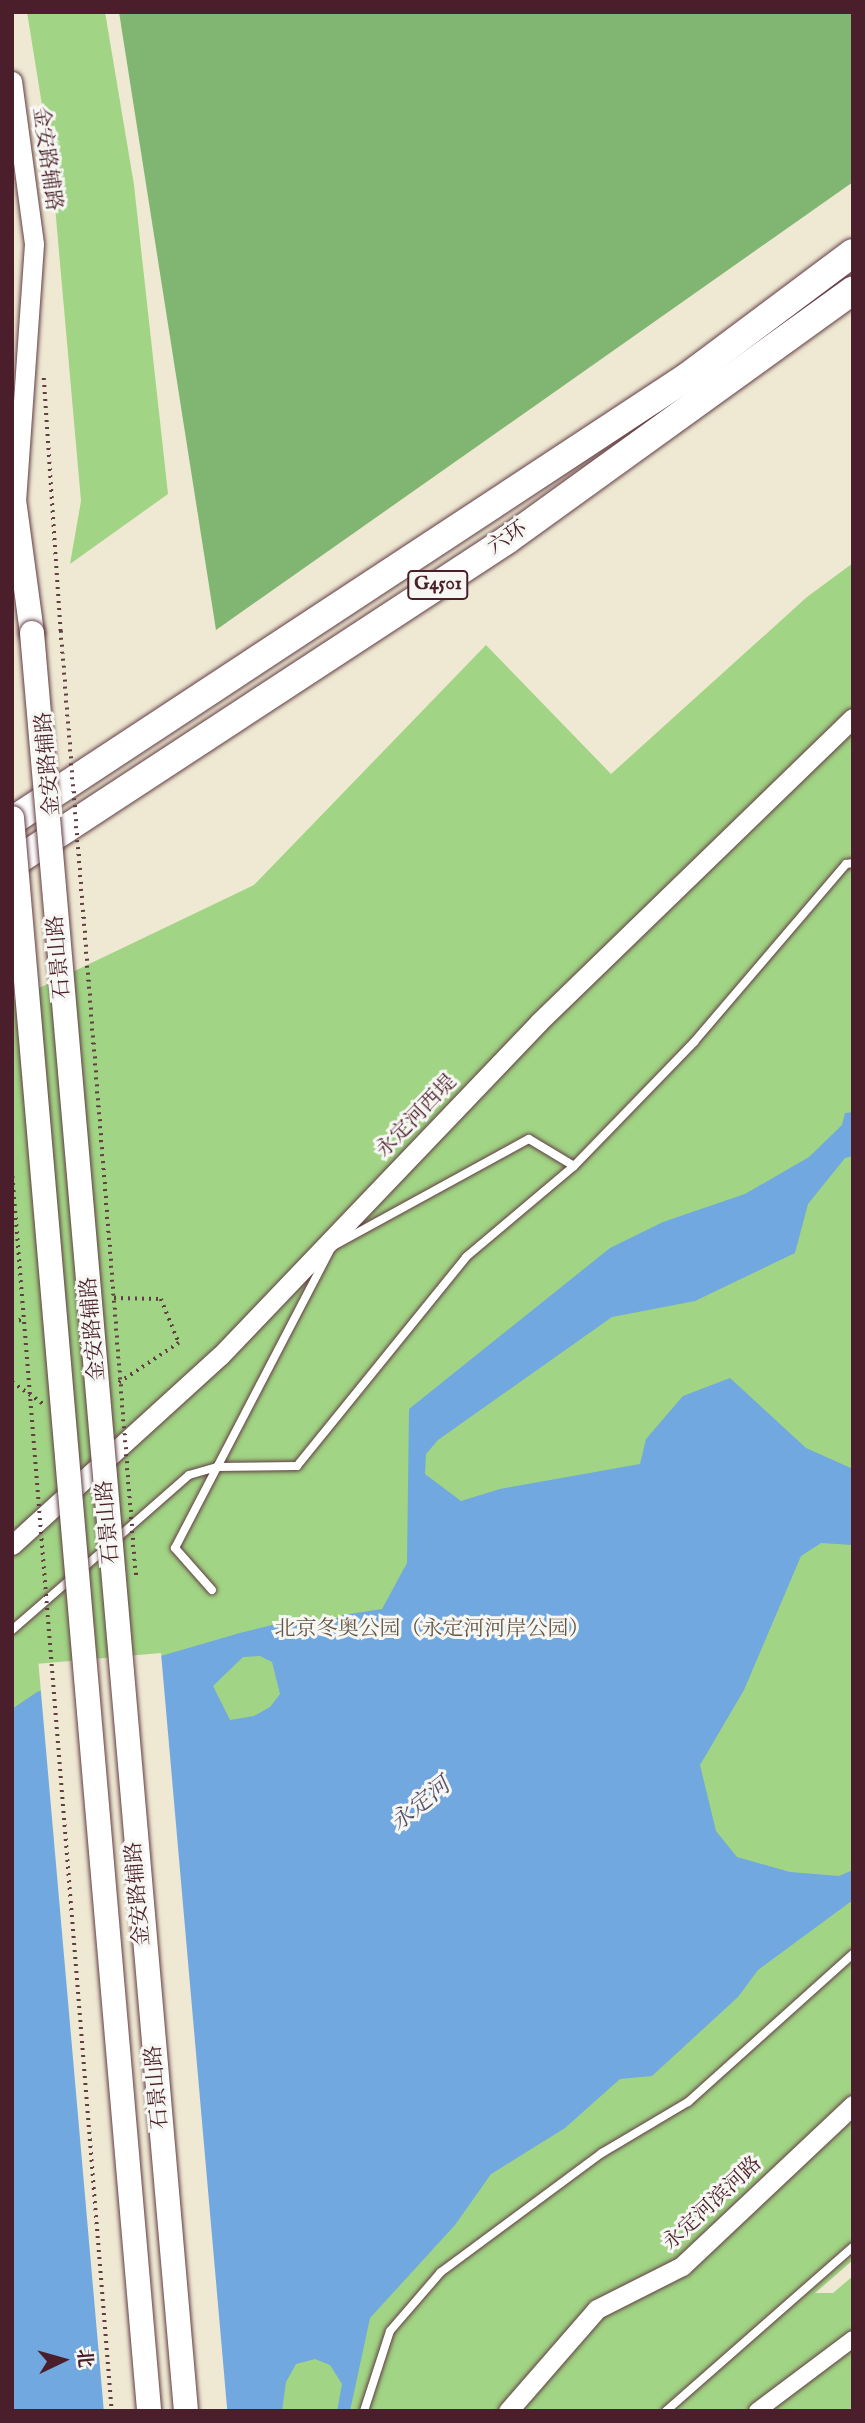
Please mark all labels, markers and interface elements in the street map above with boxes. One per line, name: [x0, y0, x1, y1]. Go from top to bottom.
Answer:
street label: 金安路辅路: [26, 105, 66, 213]
street label: 六环: [484, 517, 532, 561]
road number: G4501: [406, 570, 470, 600]
street label: 金安路辅路: [32, 711, 66, 817]
street label: 石景山路: [44, 914, 76, 1000]
street label: 永定河西堤: [371, 1070, 463, 1164]
street label: 金安路辅路: [77, 1276, 111, 1382]
street label: 石景山路: [93, 1479, 125, 1565]
park label: 北京冬奥公园（永定河河岸公园）: [275, 1617, 589, 1643]
water label: 永定河: [386, 1773, 456, 1837]
street label: 金安路辅路: [122, 1841, 156, 1947]
street label: 石景山路: [142, 2044, 174, 2130]
street label: 永定河滨河路: [658, 2152, 768, 2256]
north arrow: [28, 2325, 98, 2395]
text: 北: [71, 2348, 97, 2369]

